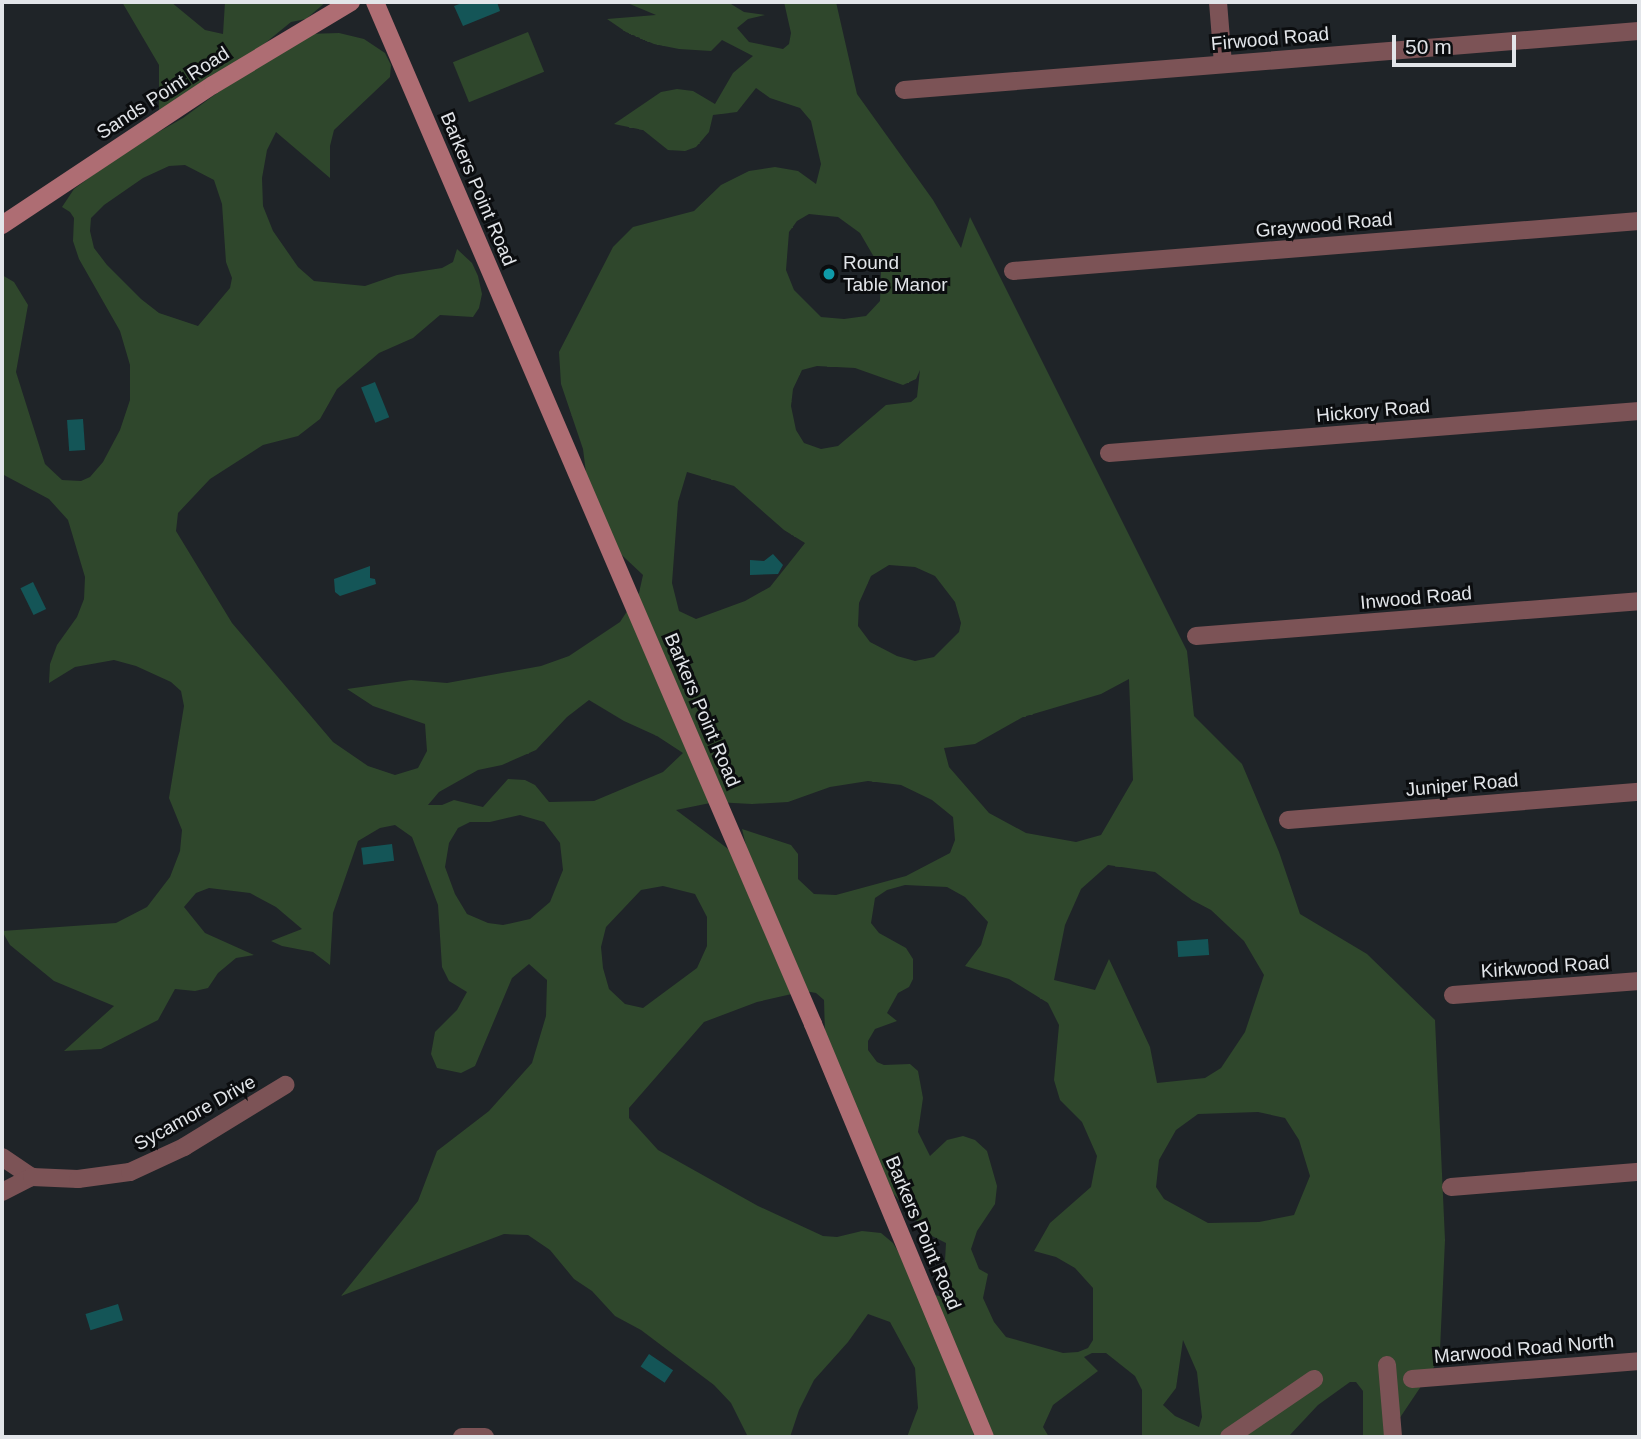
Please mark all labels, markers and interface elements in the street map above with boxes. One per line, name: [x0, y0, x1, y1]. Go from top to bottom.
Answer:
scale bar: [1396, 21, 1520, 65]
street label: Firwood Road: [1210, 22, 1330, 56]
text: 50 m: [1405, 35, 1452, 58]
street label: Sands Point Road: [93, 42, 233, 144]
street label: Barkers Point Road: [435, 109, 521, 269]
street label: Graywood Road: [1255, 208, 1393, 242]
place label: Round Table Manor: [843, 252, 948, 296]
marker: Round Table Manor: [821, 266, 837, 282]
street label: Hickory Road: [1315, 395, 1431, 427]
street label: Inwood Road: [1359, 582, 1473, 614]
street label: Barkers Point Road: [659, 630, 745, 790]
street label: Juniper Road: [1405, 769, 1519, 801]
street label: Kirkwood Road: [1480, 951, 1610, 983]
street label: Sycamore Drive: [130, 1070, 260, 1156]
street label: Barkers Point Road: [880, 1153, 966, 1313]
street label: Marwood Road North: [1433, 1330, 1615, 1368]

